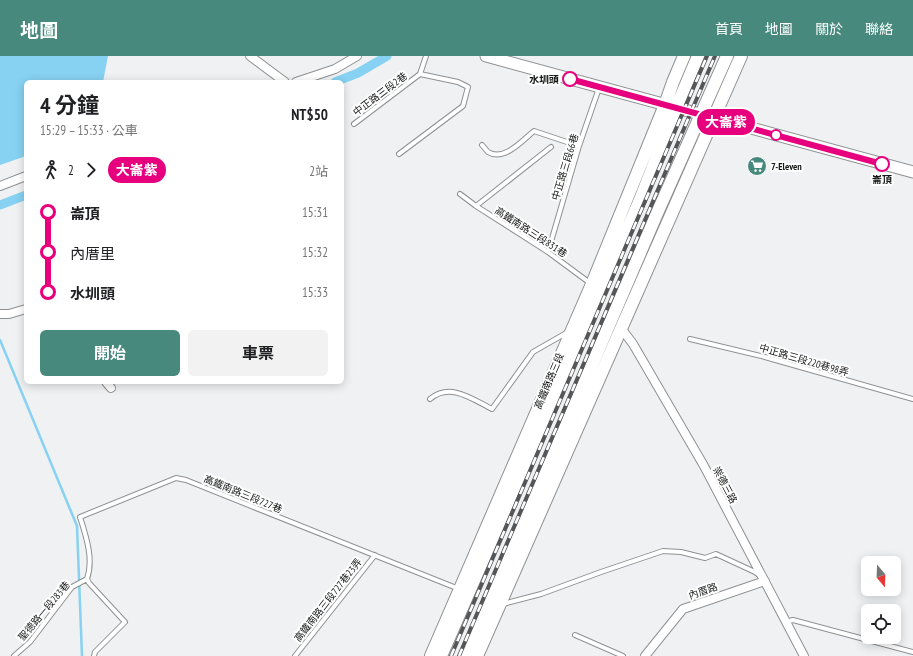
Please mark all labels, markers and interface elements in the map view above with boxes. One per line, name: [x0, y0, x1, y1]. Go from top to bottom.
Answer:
text: 地圖: [20, 18, 58, 42]
text: 首頁: [715, 20, 743, 38]
text: 地圖: [765, 20, 793, 38]
text: 關於: [815, 20, 843, 38]
text: 聯絡: [865, 20, 893, 38]
street label: 中正路三段2巷: [350, 69, 410, 119]
marker: 水圳頭: [562, 71, 578, 87]
place label: 水圳頭: [529, 73, 559, 86]
text: 4 分鐘: [40, 91, 99, 119]
text: NT$50: [291, 105, 328, 124]
line badge: 大崙紫: [703, 109, 749, 135]
text: 大崙紫: [705, 113, 747, 131]
text: 15:29 – 15:33 · 公車: [40, 122, 138, 139]
unlabelled marker: [770, 129, 782, 141]
street label: 中正路三段66巷: [549, 132, 581, 202]
supermarket icon: 7-Eleven: [746, 155, 768, 177]
marker: 崙頂: [874, 156, 890, 172]
icon: walk: [40, 159, 62, 181]
icon: forward: [80, 159, 102, 181]
place label: 7-Eleven: [771, 160, 802, 173]
text: 大崙紫: [116, 161, 158, 179]
text: 2: [68, 162, 74, 179]
text: 2站: [309, 163, 328, 180]
place label: 崙頂: [872, 173, 892, 186]
text: 崙頂: [70, 204, 100, 223]
text: 15:31: [302, 204, 328, 221]
street label: 高鐵南路三段831巷: [492, 204, 570, 260]
text: 內厝里: [70, 244, 115, 263]
text: 15:32: [302, 244, 328, 261]
text: 水圳頭: [70, 284, 115, 303]
text: 15:33: [302, 284, 328, 301]
button: 開始: [40, 330, 180, 376]
button: 車票: [188, 330, 328, 376]
street label: 中正路三段220巷98弄: [758, 341, 850, 379]
street label: 高鐵南路三段: [531, 351, 567, 411]
street label: 崇德三路: [710, 464, 740, 506]
street label: 高鐵南路三段727巷: [202, 472, 284, 516]
street label: 高鐵南路三段727巷23弄: [291, 556, 365, 644]
north arrow: [861, 556, 901, 596]
map controls: [861, 556, 901, 644]
street label: 聖德路一段283巷: [15, 579, 73, 643]
street label: 內厝路: [687, 580, 719, 602]
button: locate: [861, 604, 901, 644]

